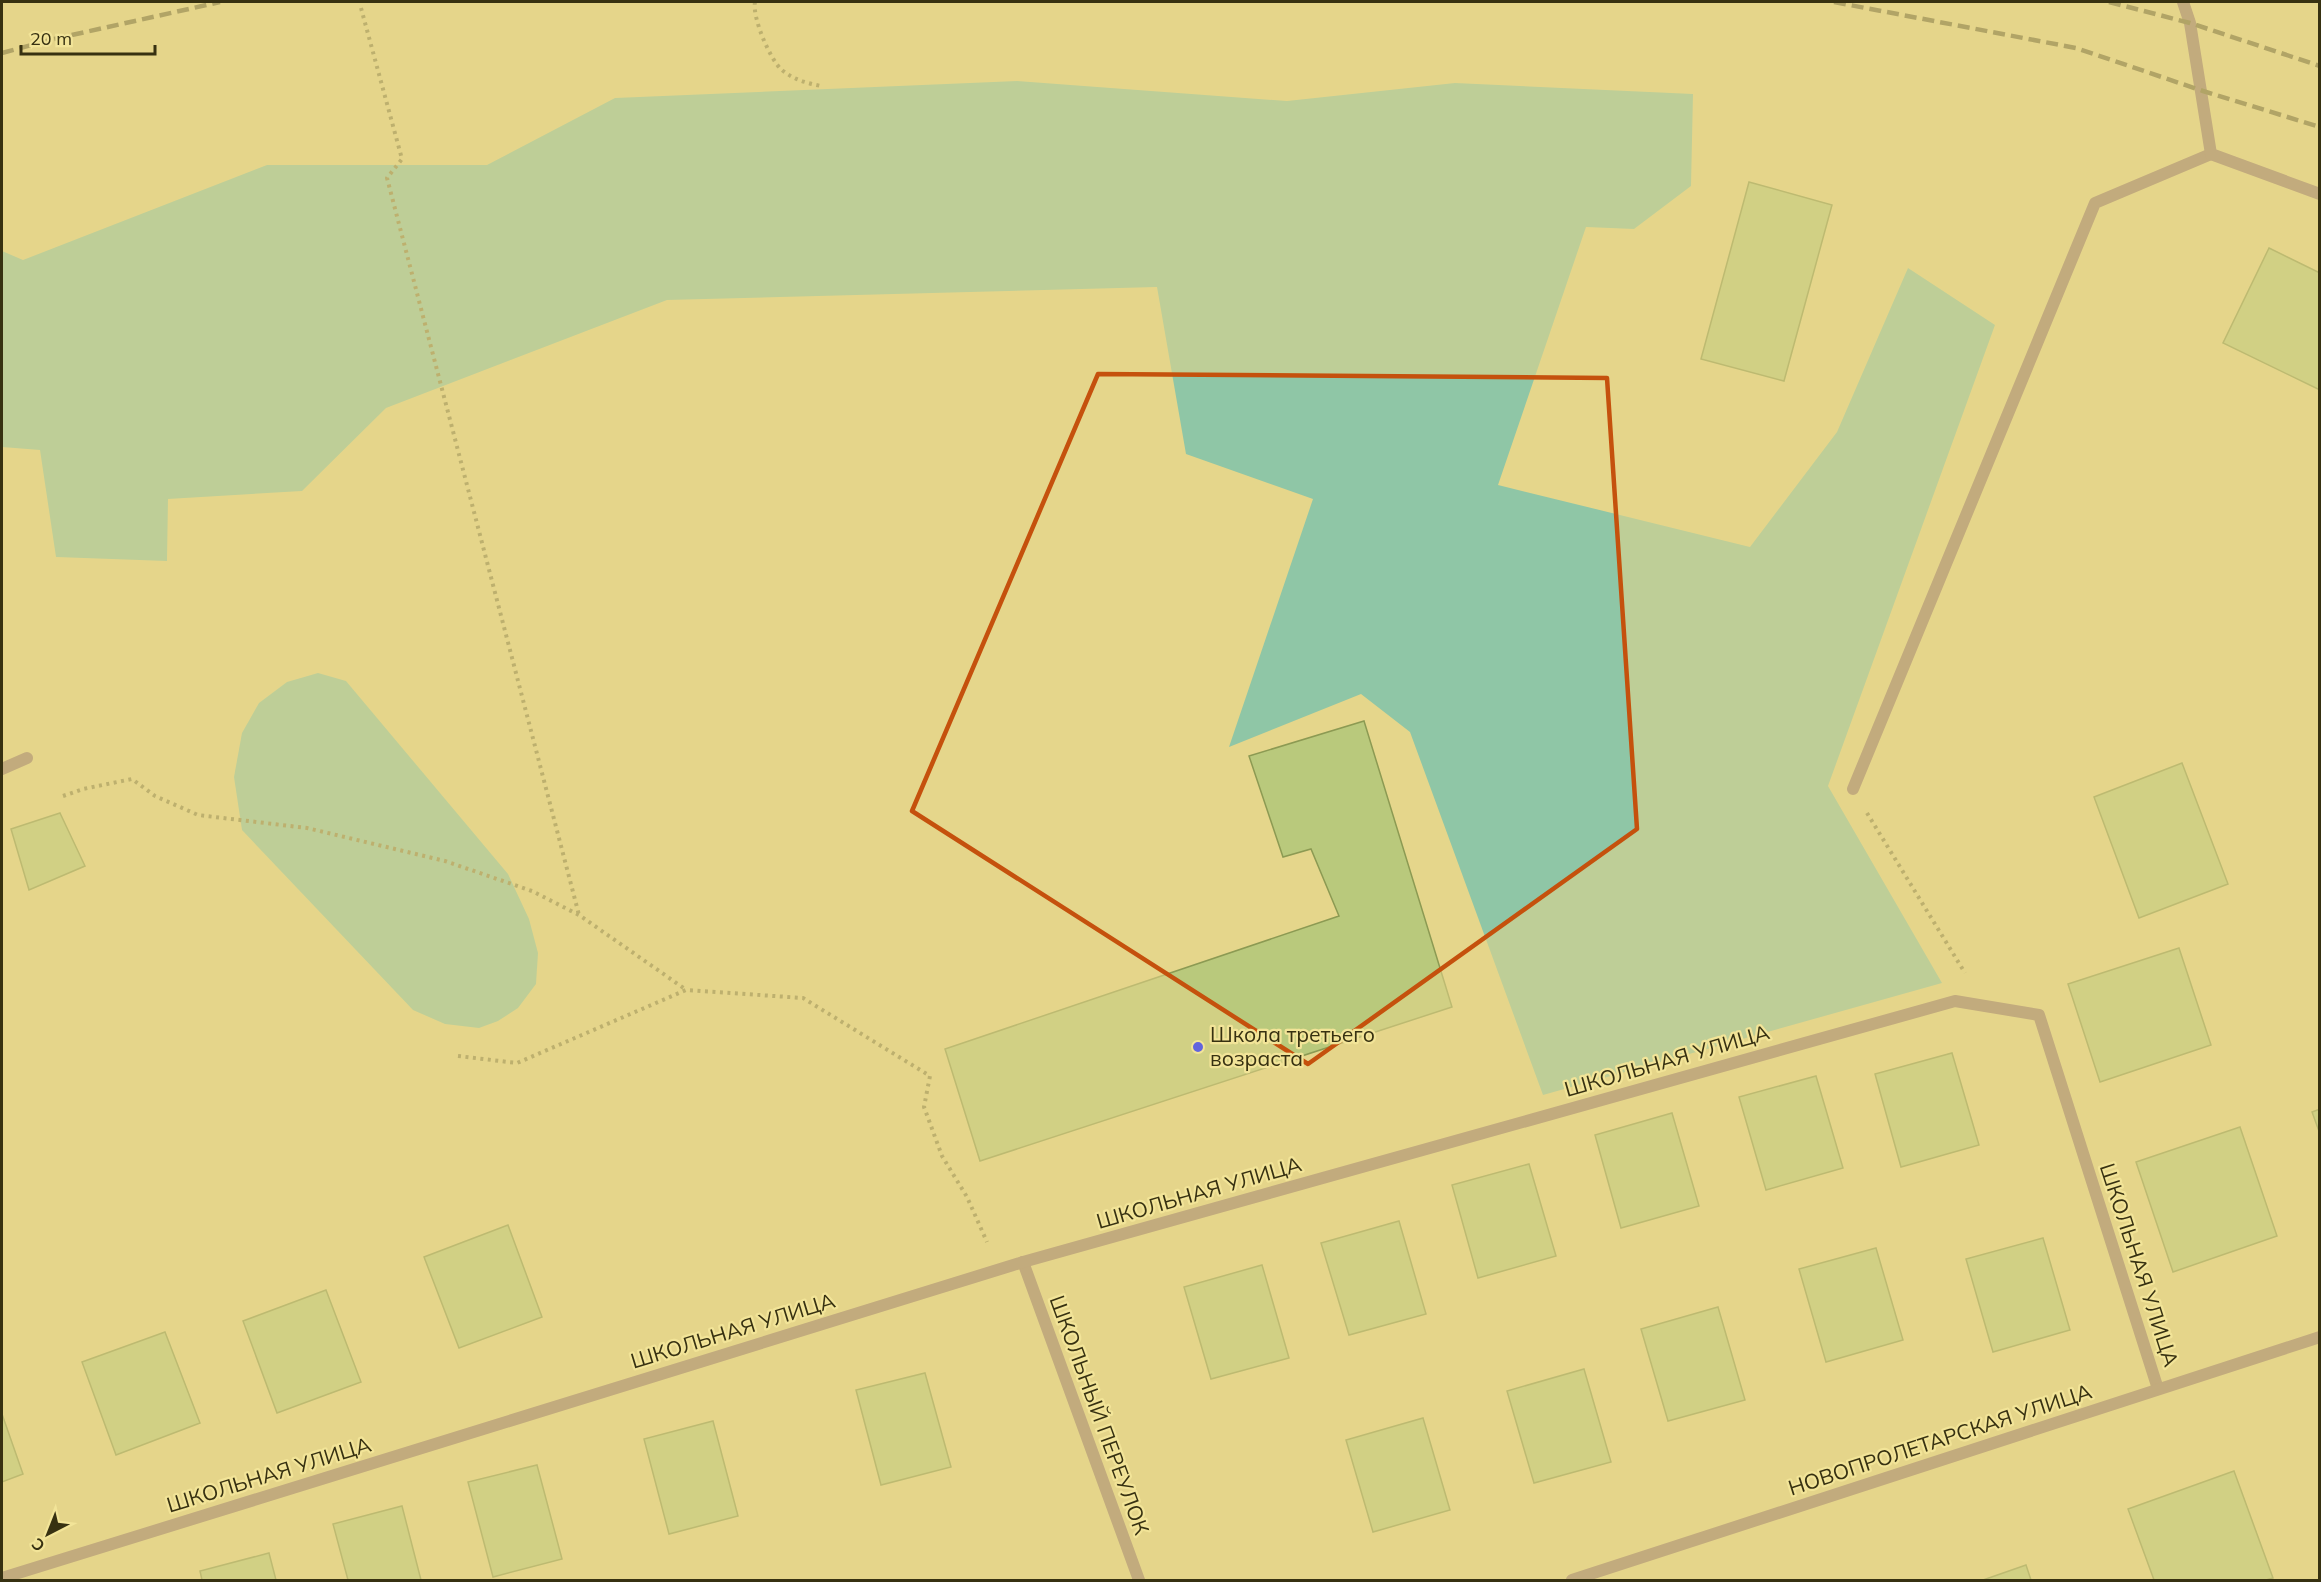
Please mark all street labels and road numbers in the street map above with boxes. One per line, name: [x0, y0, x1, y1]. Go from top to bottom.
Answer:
street label: ШКОЛЬНАЯ УЛИЦА: [1561, 1018, 1773, 1102]
street label: ШКОЛЬНАЯ УЛИЦА: [1093, 1150, 1305, 1234]
street label: ШКОЛЬНАЯ УЛИЦА: [2095, 1160, 2185, 1370]
street label: ШКОЛЬНАЯ УЛИЦА: [627, 1286, 839, 1373]
street label: ШКОЛЬНЫЙ ПЕРЕУЛОК: [1044, 1291, 1155, 1538]
street label: НОВОПРОЛЕТАРСКАЯ УЛИЦА: [1785, 1377, 2095, 1500]
street label: ШКОЛЬНАЯ УЛИЦА: [163, 1430, 375, 1517]

